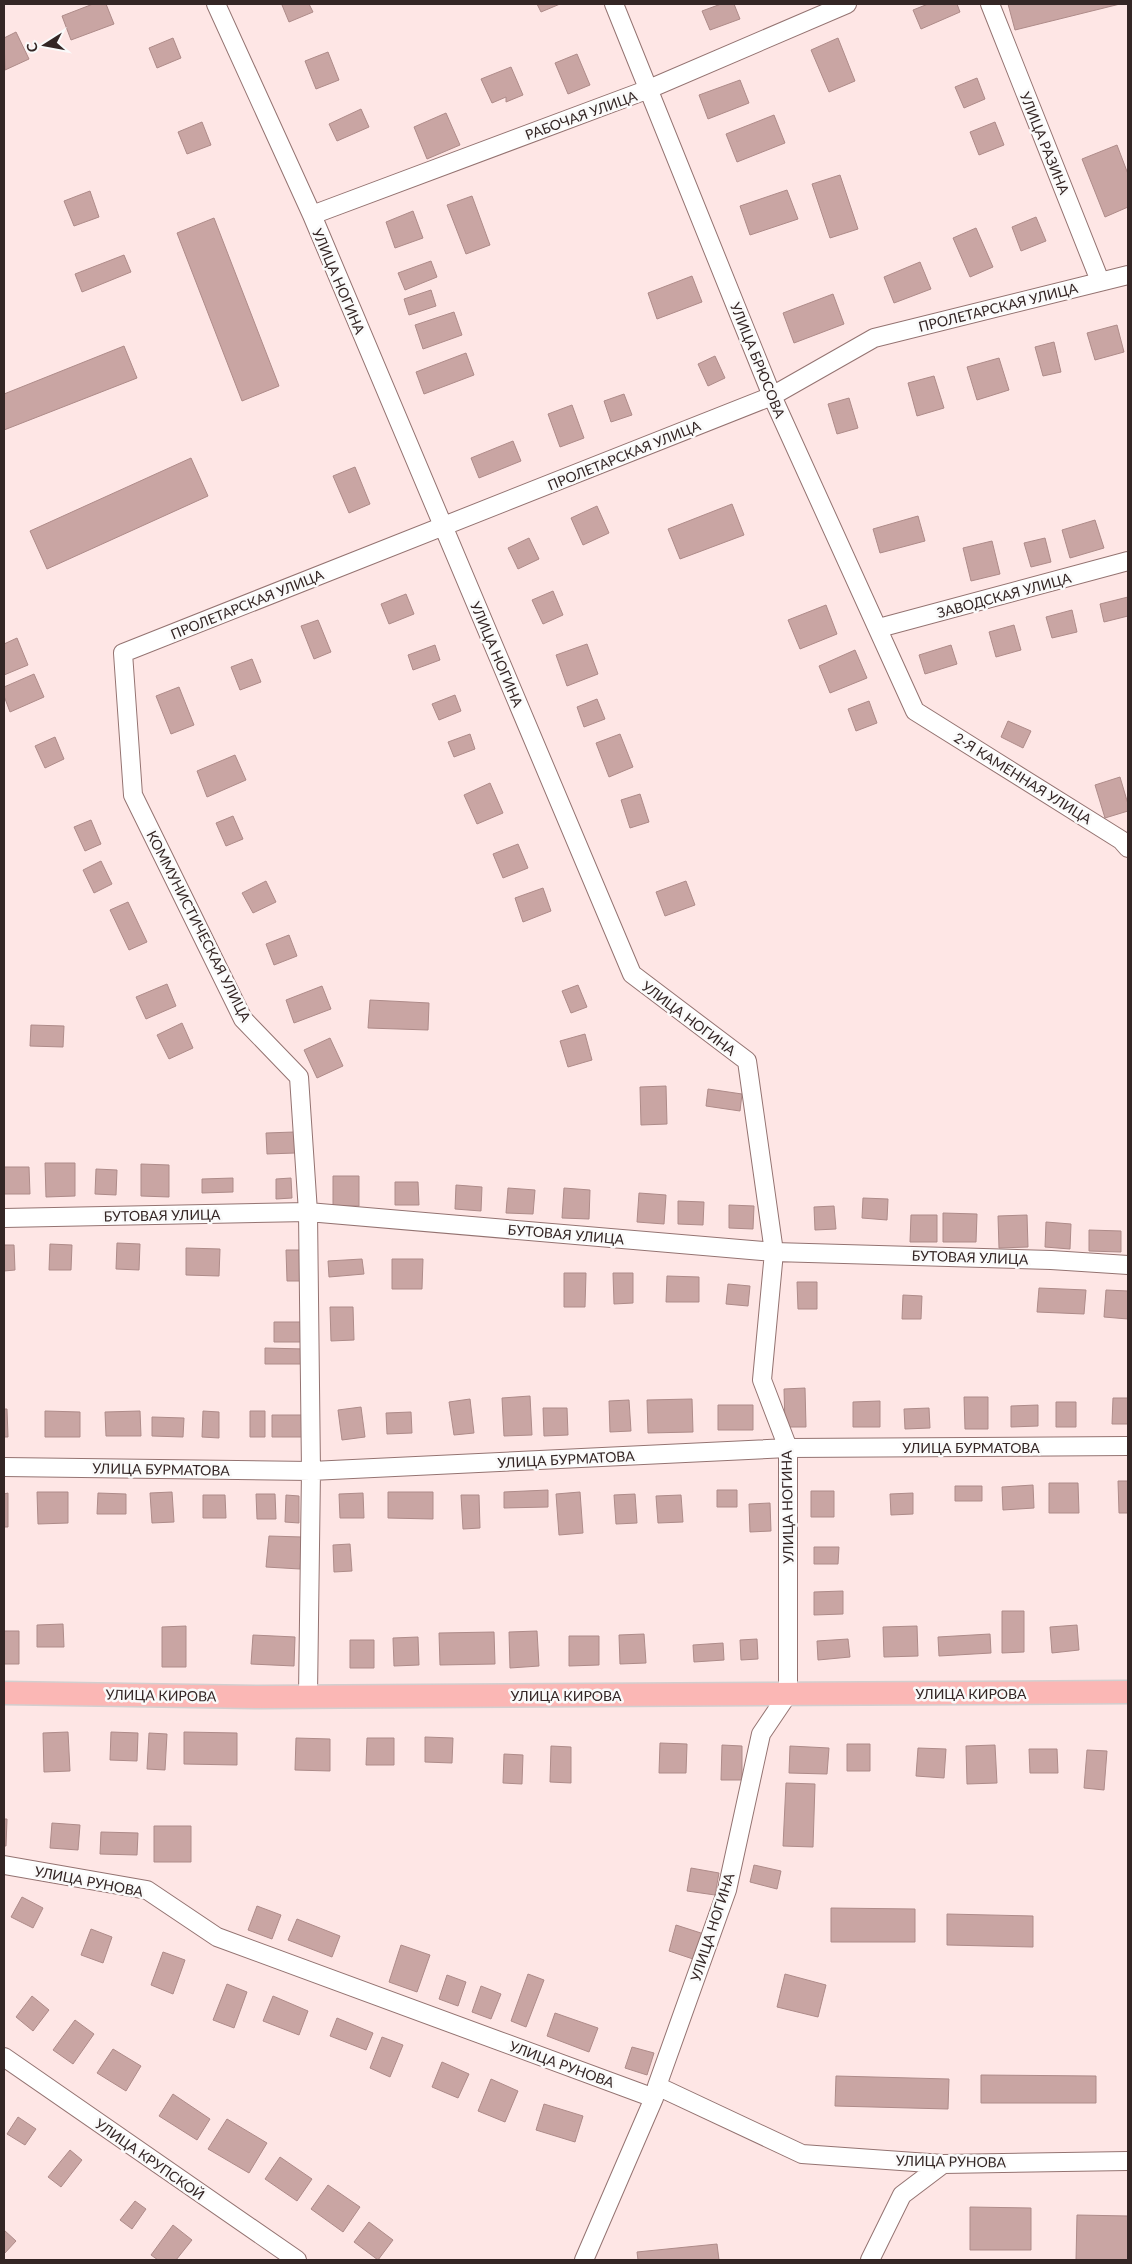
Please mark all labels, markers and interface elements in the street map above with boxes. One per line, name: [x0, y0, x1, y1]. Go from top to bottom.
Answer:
north arrow: [20, 20, 70, 70]
text: С: [22, 41, 41, 54]
street label: РАБОЧАЯ УЛИЦА: [523, 87, 640, 143]
street label: УЛИЦА РАЗИНА: [1017, 89, 1073, 197]
street label: УЛИЦА НОГИНА: [309, 226, 369, 337]
street label: ПРОЛЕТАРСКАЯ УЛИЦА: [917, 279, 1080, 335]
street label: УЛИЦА БРЮСОВА: [727, 300, 789, 421]
street label: ПРОЛЕТАРСКАЯ УЛИЦА: [545, 416, 703, 493]
street label: ПРОЛЕТАРСКАЯ УЛИЦА: [168, 565, 326, 642]
street label: ЗАВОДСКАЯ УЛИЦА: [935, 569, 1074, 621]
street label: УЛИЦА НОГИНА: [467, 599, 527, 710]
street label: 2-Я КАМЕННАЯ УЛИЦА: [951, 729, 1095, 828]
street label: КОММУНИСТИЧЕСКАЯ УЛИЦА: [143, 828, 255, 1025]
street label: УЛИЦА НОГИНА: [639, 977, 740, 1059]
street label: БУТОВАЯ УЛИЦА: [103, 1205, 221, 1225]
street label: БУТОВАЯ УЛИЦА: [507, 1220, 626, 1248]
street label: БУТОВАЯ УЛИЦА: [911, 1246, 1029, 1268]
street label: УЛИЦА БУРМАТОВА: [902, 1439, 1040, 1456]
street label: УЛИЦА БУРМАТОВА: [497, 1447, 636, 1471]
street label: УЛИЦА НОГИНА: [778, 1450, 796, 1564]
street label: УЛИЦА БУРМАТОВА: [92, 1459, 230, 1479]
street label: УЛИЦА КИРОВА: [916, 1685, 1027, 1702]
street label: УЛИЦА КИРОВА: [105, 1686, 217, 1704]
street label: УЛИЦА КИРОВА: [511, 1687, 622, 1704]
street label: УЛИЦА РУНОВА: [33, 1862, 145, 1900]
street label: УЛИЦА НОГИНА: [686, 1870, 738, 1983]
street label: УЛИЦА РУНОВА: [507, 2037, 617, 2091]
street label: УЛИЦА КРУПСКОЙ: [92, 2115, 208, 2203]
street label: УЛИЦА РУНОВА: [896, 2152, 1007, 2170]

